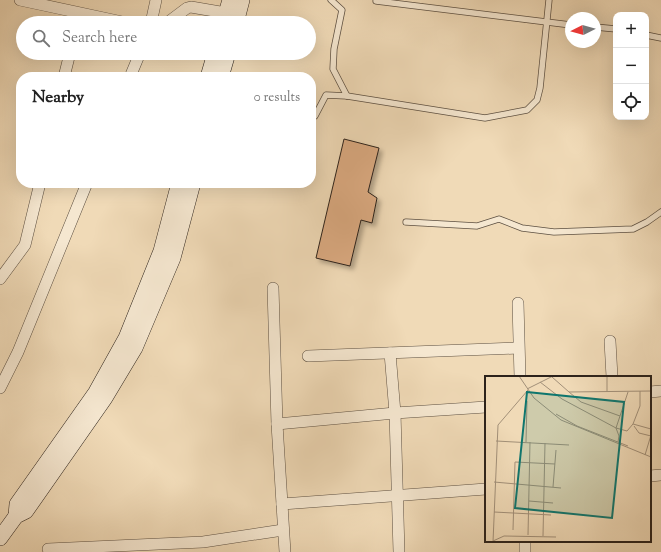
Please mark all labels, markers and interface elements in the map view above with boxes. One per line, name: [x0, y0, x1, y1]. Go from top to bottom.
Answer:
north arrow: [565, 12, 601, 48]
map controls: [613, 12, 649, 120]
button: +: [613, 12, 649, 48]
search box: [16, 16, 316, 60]
icon: search: [30, 27, 52, 49]
text: Search here: [62, 28, 137, 49]
button: −: [613, 48, 649, 84]
button: locate: [613, 84, 649, 120]
text: Nearby: [32, 86, 84, 110]
text: 0 results: [254, 89, 300, 107]
inset map: [485, 376, 651, 542]

